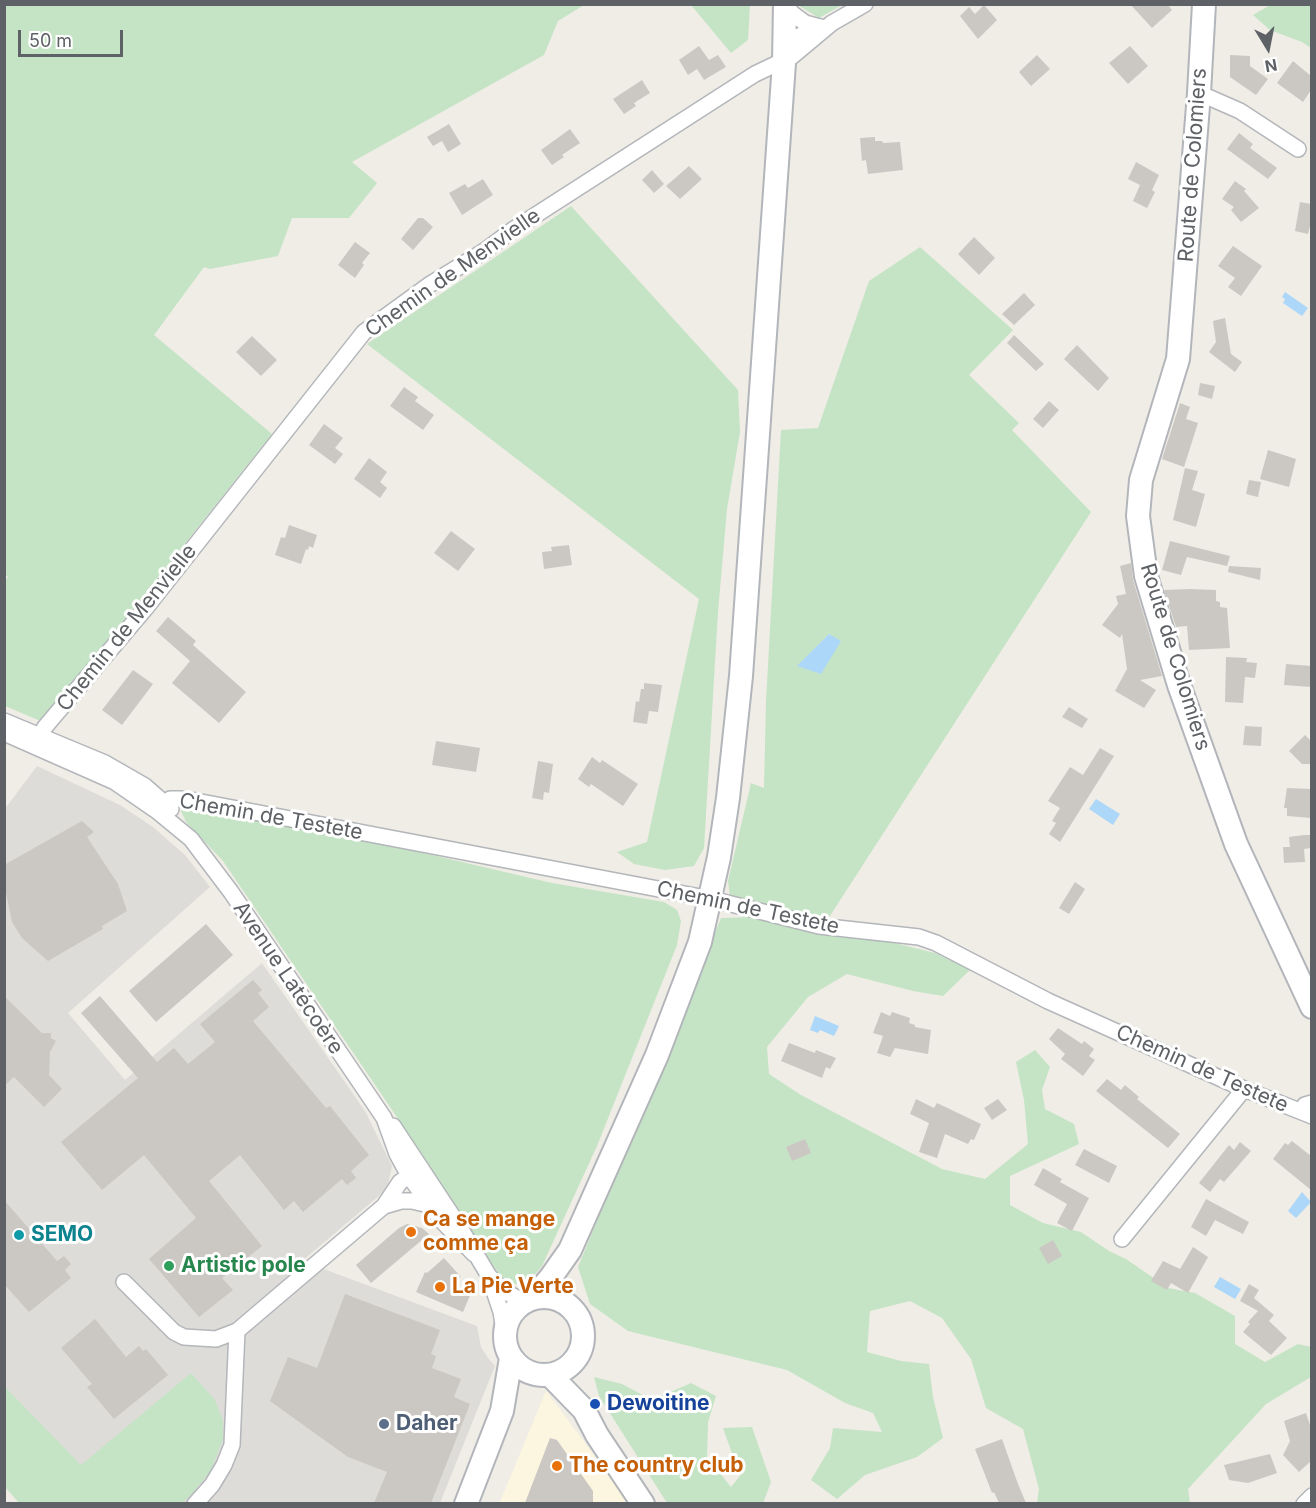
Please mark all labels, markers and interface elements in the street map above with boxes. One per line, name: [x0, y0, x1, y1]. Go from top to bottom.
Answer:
scale bar: [21, 18, 126, 56]
north arrow: [1238, 18, 1298, 78]
text: 50 m: [29, 30, 72, 51]
text: N: [1263, 55, 1279, 77]
street label: Route de Colomiers: [1174, 67, 1212, 263]
street label: Chemin de Menvielle: [361, 203, 545, 343]
street label: Chemin de Menvielle: [52, 539, 202, 717]
street label: Route de Colomiers: [1135, 560, 1215, 754]
street label: Chemin de Testete: [177, 788, 365, 846]
street label: Chemin de Testete: [654, 876, 842, 940]
street label: Avenue Latécoère: [228, 897, 348, 1059]
street label: Chemin de Testete: [1112, 1020, 1292, 1118]
place label: Ca se mange comme ça: [423, 1207, 555, 1257]
place label: SEMO: [31, 1222, 93, 1248]
marker: Ca se mange comme ça: [404, 1225, 418, 1239]
marker: SEMO: [12, 1228, 26, 1242]
place label: Artistic pole: [181, 1253, 306, 1279]
marker: Artistic pole: [162, 1259, 176, 1273]
place label: La Pie Verte: [452, 1274, 574, 1300]
marker: La Pie Verte: [433, 1280, 447, 1294]
place label: Dewoitine: [607, 1391, 709, 1417]
marker: Dewoitine: [588, 1397, 602, 1411]
place label: Daher: [396, 1411, 457, 1437]
marker: Daher: [377, 1417, 391, 1431]
place label: The country club: [569, 1453, 744, 1479]
marker: The country club: [550, 1459, 564, 1473]

